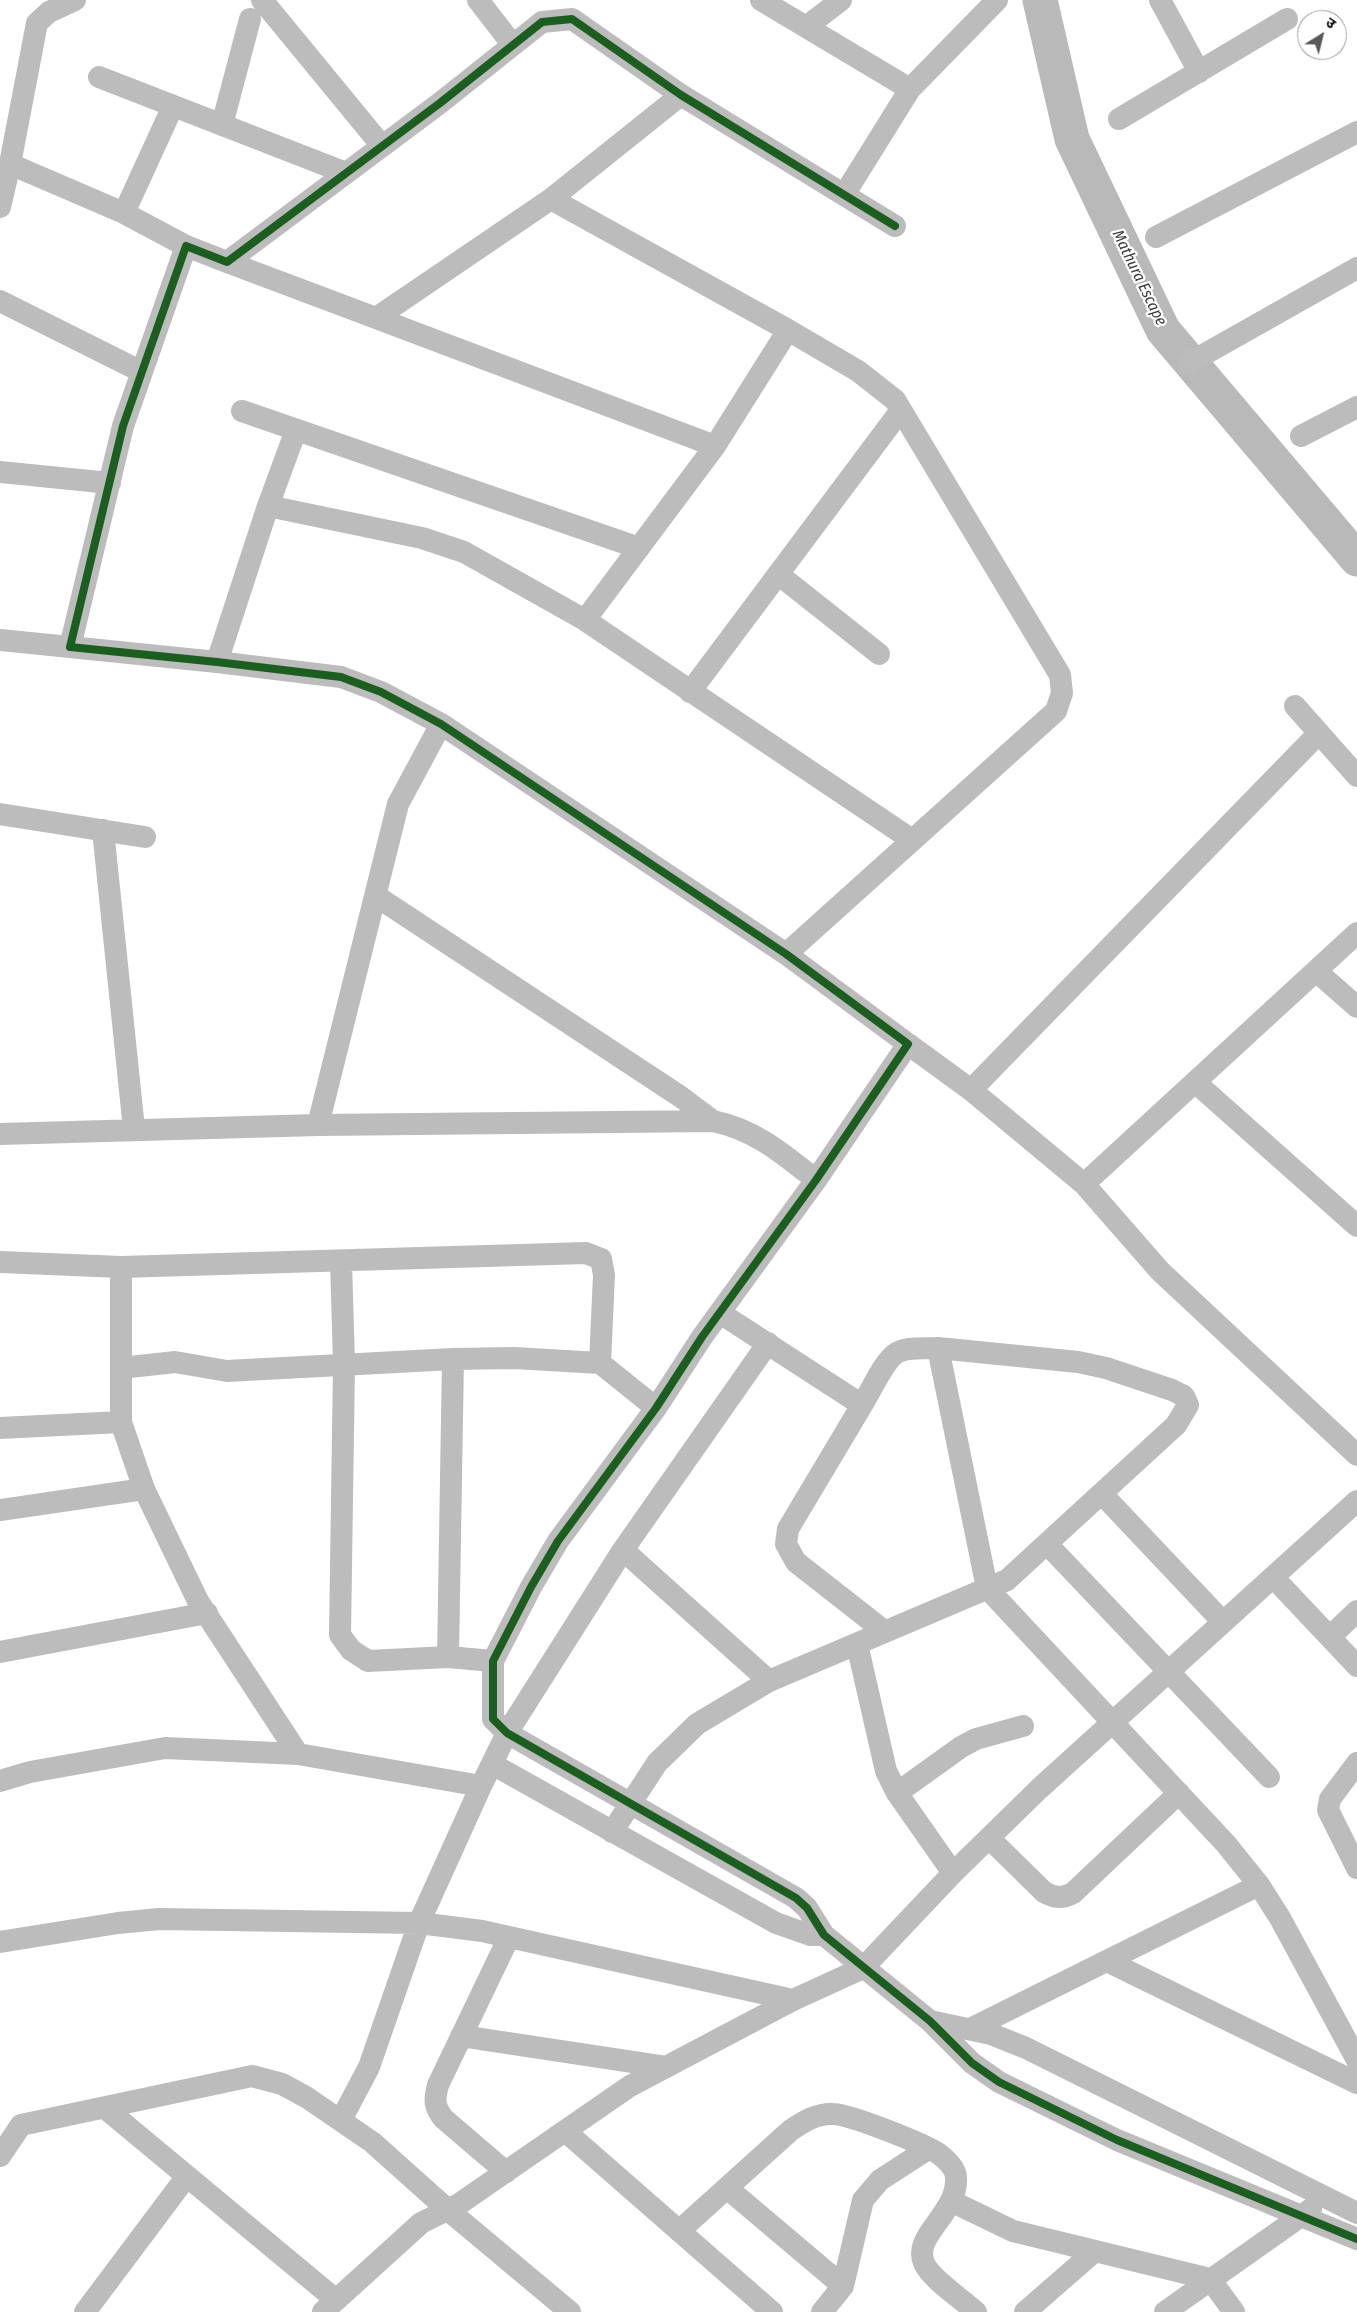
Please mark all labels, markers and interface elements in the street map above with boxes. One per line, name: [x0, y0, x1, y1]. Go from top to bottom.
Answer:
north arrow: [1297, 10, 1347, 60]
text: उ: [1322, 14, 1339, 33]
water label: Mathura Escape: [1108, 227, 1170, 329]

